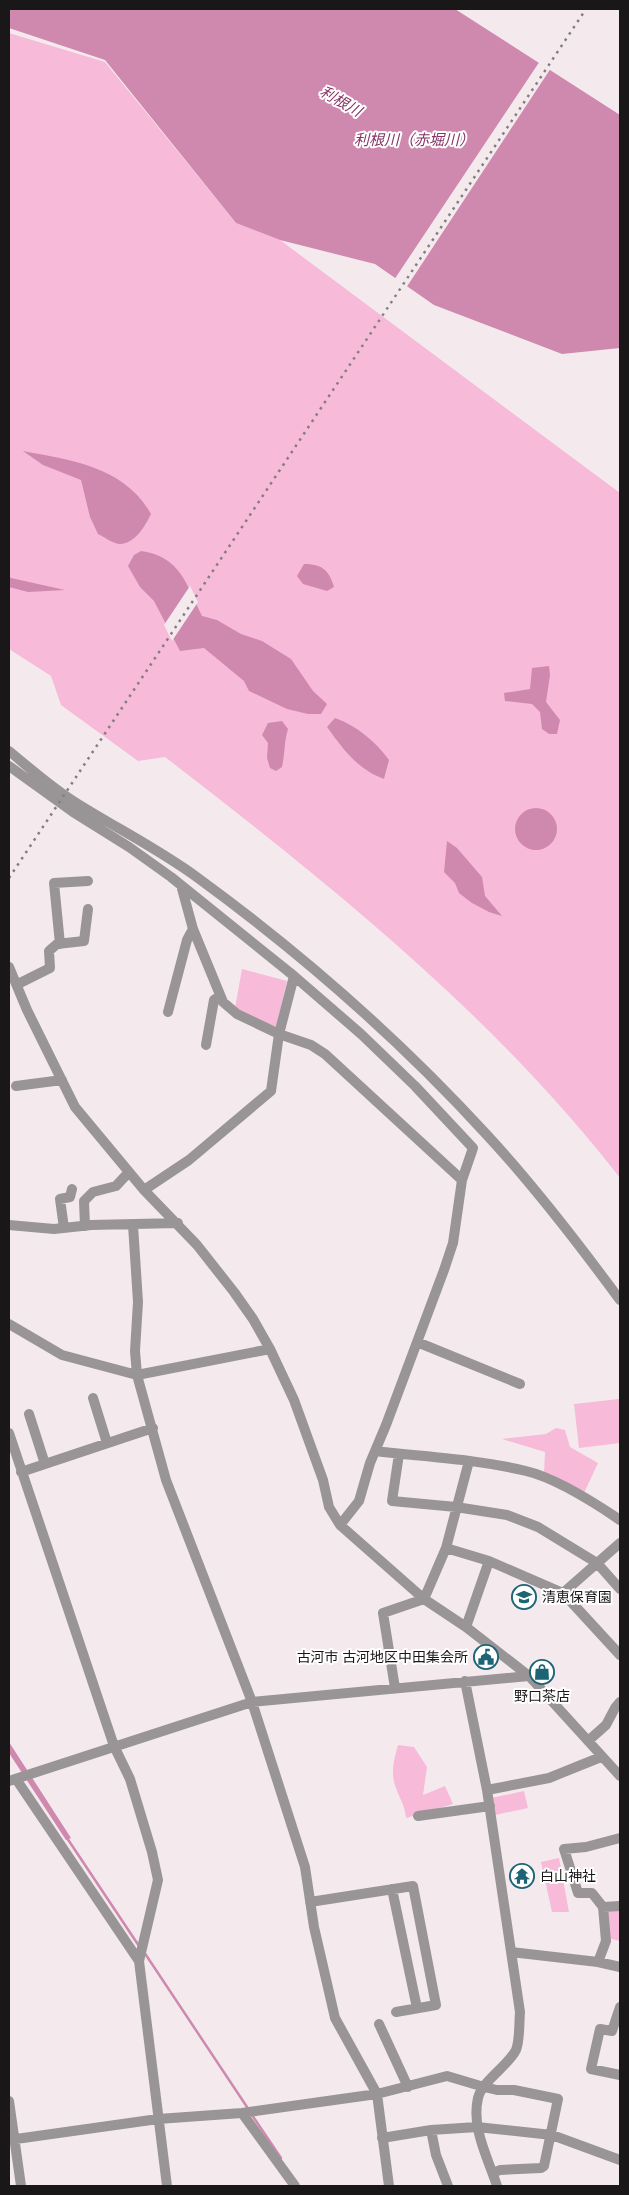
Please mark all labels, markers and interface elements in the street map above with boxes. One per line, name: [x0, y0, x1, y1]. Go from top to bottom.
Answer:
water label: 利根川: [317, 82, 367, 121]
water label: 利根川（赤堀川）: [354, 130, 474, 149]
school or university icon: 清恵保育園: [511, 1584, 537, 1610]
place label: 清恵保育園: [542, 1588, 612, 1606]
public building icon: 古河市 古河地区中田集会所: [473, 1644, 499, 1670]
place label: 古河市 古河地区中田集会所: [296, 1648, 468, 1666]
shop icon: 野口茶店: [529, 1659, 555, 1685]
place label: 野口茶店: [514, 1687, 570, 1705]
temple icon: 白山神社: [509, 1863, 535, 1889]
place label: 白山神社: [540, 1867, 596, 1885]

